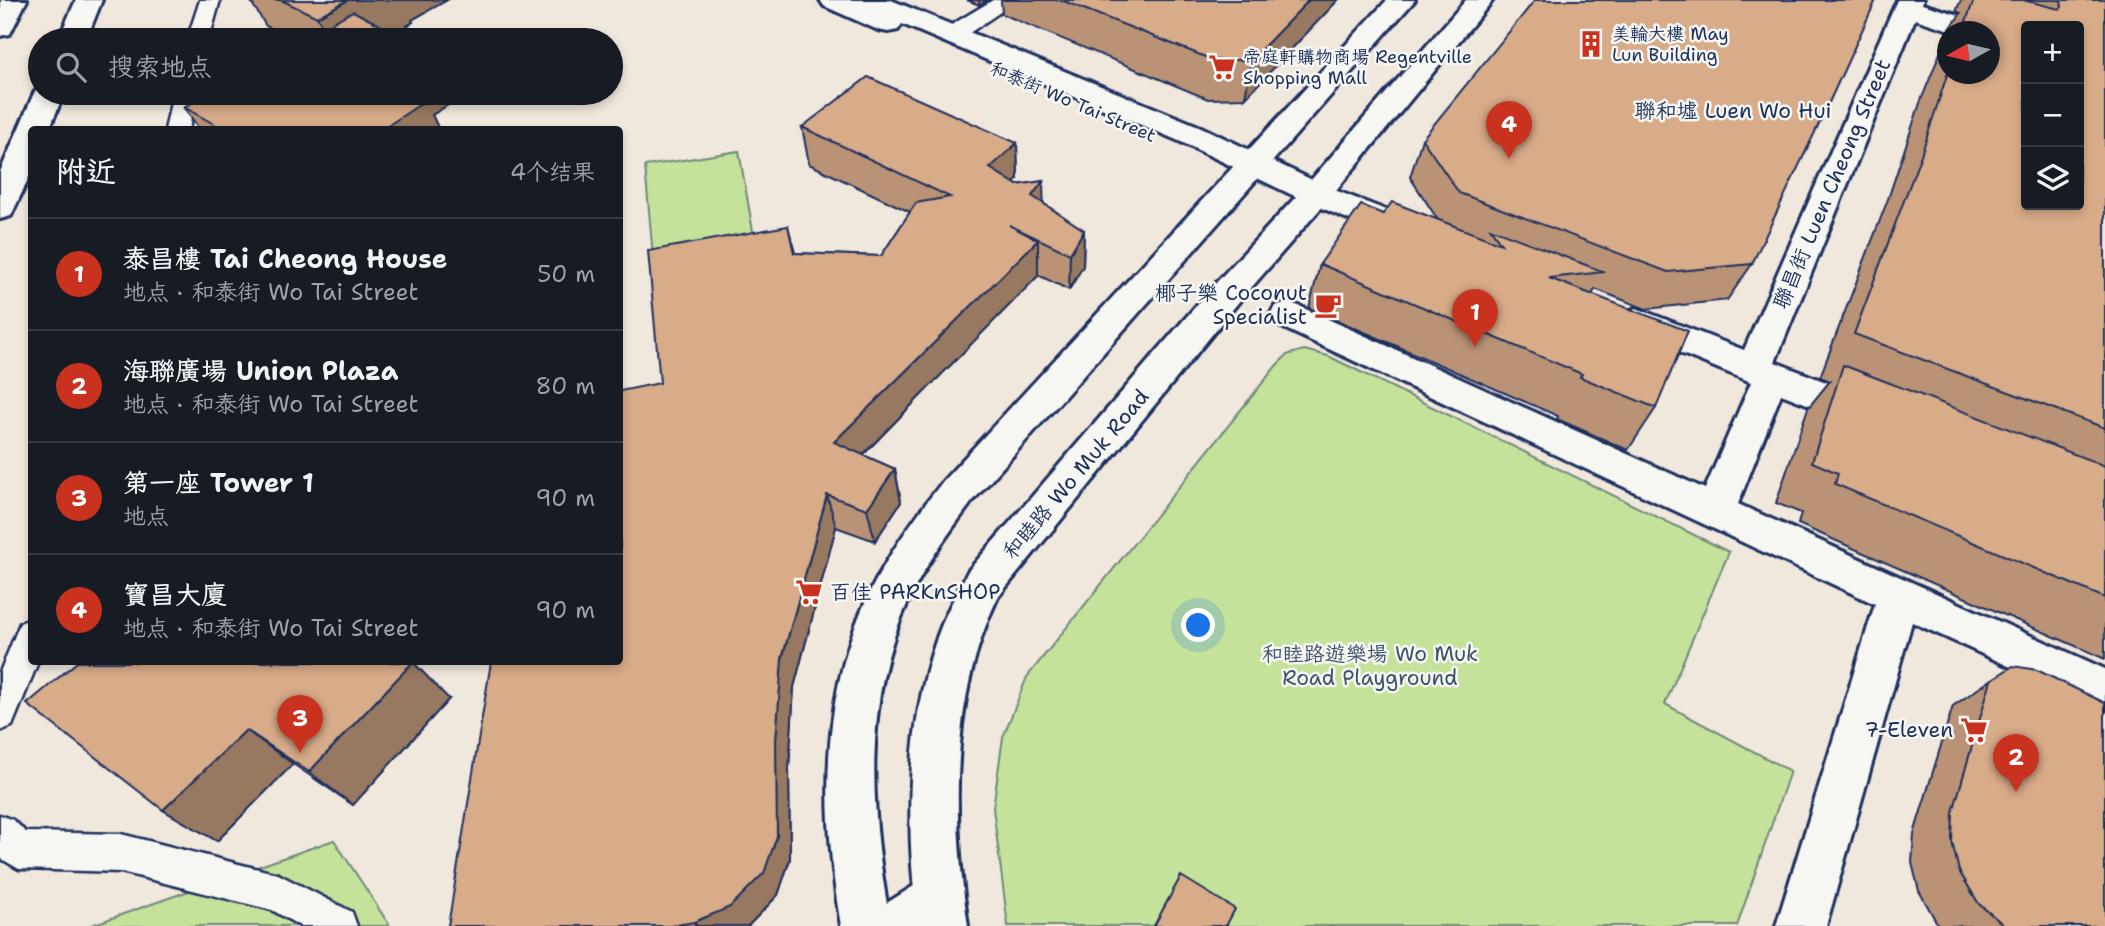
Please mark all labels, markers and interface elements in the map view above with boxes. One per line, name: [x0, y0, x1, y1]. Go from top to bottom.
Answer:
north arrow: [1937, 21, 2000, 84]
map controls: [2021, 21, 2084, 210]
button: +: [2021, 21, 2084, 84]
place label: 美輪大樓 May Lun Building: [1612, 22, 1729, 67]
search box: [28, 28, 623, 105]
building icon: 美輪大樓 May Lun Building: [1576, 29, 1606, 59]
place label: 帝庭軒購物商場 Regentville Shopping Mall: [1243, 45, 1472, 90]
icon: search: [52, 48, 90, 86]
text: 搜索地点: [108, 49, 212, 84]
supermarket icon: 帝庭軒購物商場 Regentville Shopping Mall: [1207, 52, 1237, 82]
street label: 聯昌街 Luen Cheong Street: [1767, 55, 1897, 313]
street label: 和泰街 Wo Tai Street: [986, 56, 1160, 148]
button: −: [2021, 84, 2084, 147]
district label: 聯和墟 Luen Wo Hui: [1635, 97, 1831, 125]
pin: 4: [1486, 101, 1532, 159]
button: layers: [2021, 147, 2084, 210]
text: 附近: [56, 151, 116, 192]
text: 4个结果: [510, 157, 595, 187]
text: 泰昌樓 Tai Cheong House: [123, 241, 447, 276]
text: 1: [74, 259, 84, 289]
text: 50 m: [537, 259, 595, 289]
text: 地点 · 和泰街 Wo Tai Street: [123, 277, 419, 307]
place label: 椰子樂 Coconut Specialist: [1155, 279, 1307, 331]
pin: 1: [1452, 289, 1498, 347]
cafe icon: 椰子樂 Coconut Specialist: [1313, 290, 1343, 320]
text: 海聯廣場 Union Plaza: [123, 353, 398, 388]
text: 2: [71, 371, 87, 401]
text: 80 m: [536, 371, 595, 401]
street label: 和睦路 Wo Muk Road: [997, 383, 1155, 565]
text: 地点 · 和泰街 Wo Tai Street: [123, 389, 419, 419]
text: 第一座 Tower 1: [123, 465, 314, 500]
text: 3: [71, 483, 87, 513]
text: 90 m: [535, 483, 595, 513]
text: 地点: [123, 501, 169, 531]
text: 寶昌大廈: [123, 577, 227, 612]
supermarket icon: 百佳 PARKnSHOP: [794, 577, 824, 607]
place label: 百佳 PARKnSHOP: [830, 578, 1000, 606]
text: 4: [71, 595, 87, 625]
text: 90 m: [535, 595, 595, 625]
your location: [1181, 608, 1215, 642]
text: 地点 · 和泰街 Wo Tai Street: [123, 613, 419, 643]
park label: 和睦路遊樂場 Wo Muk Road Playground: [1262, 640, 1478, 692]
pin: 3: [277, 695, 323, 753]
supermarket icon: 7-Eleven: [1959, 715, 1989, 745]
place label: 7-Eleven: [1864, 716, 1953, 744]
pin: 2: [1993, 734, 2039, 792]

